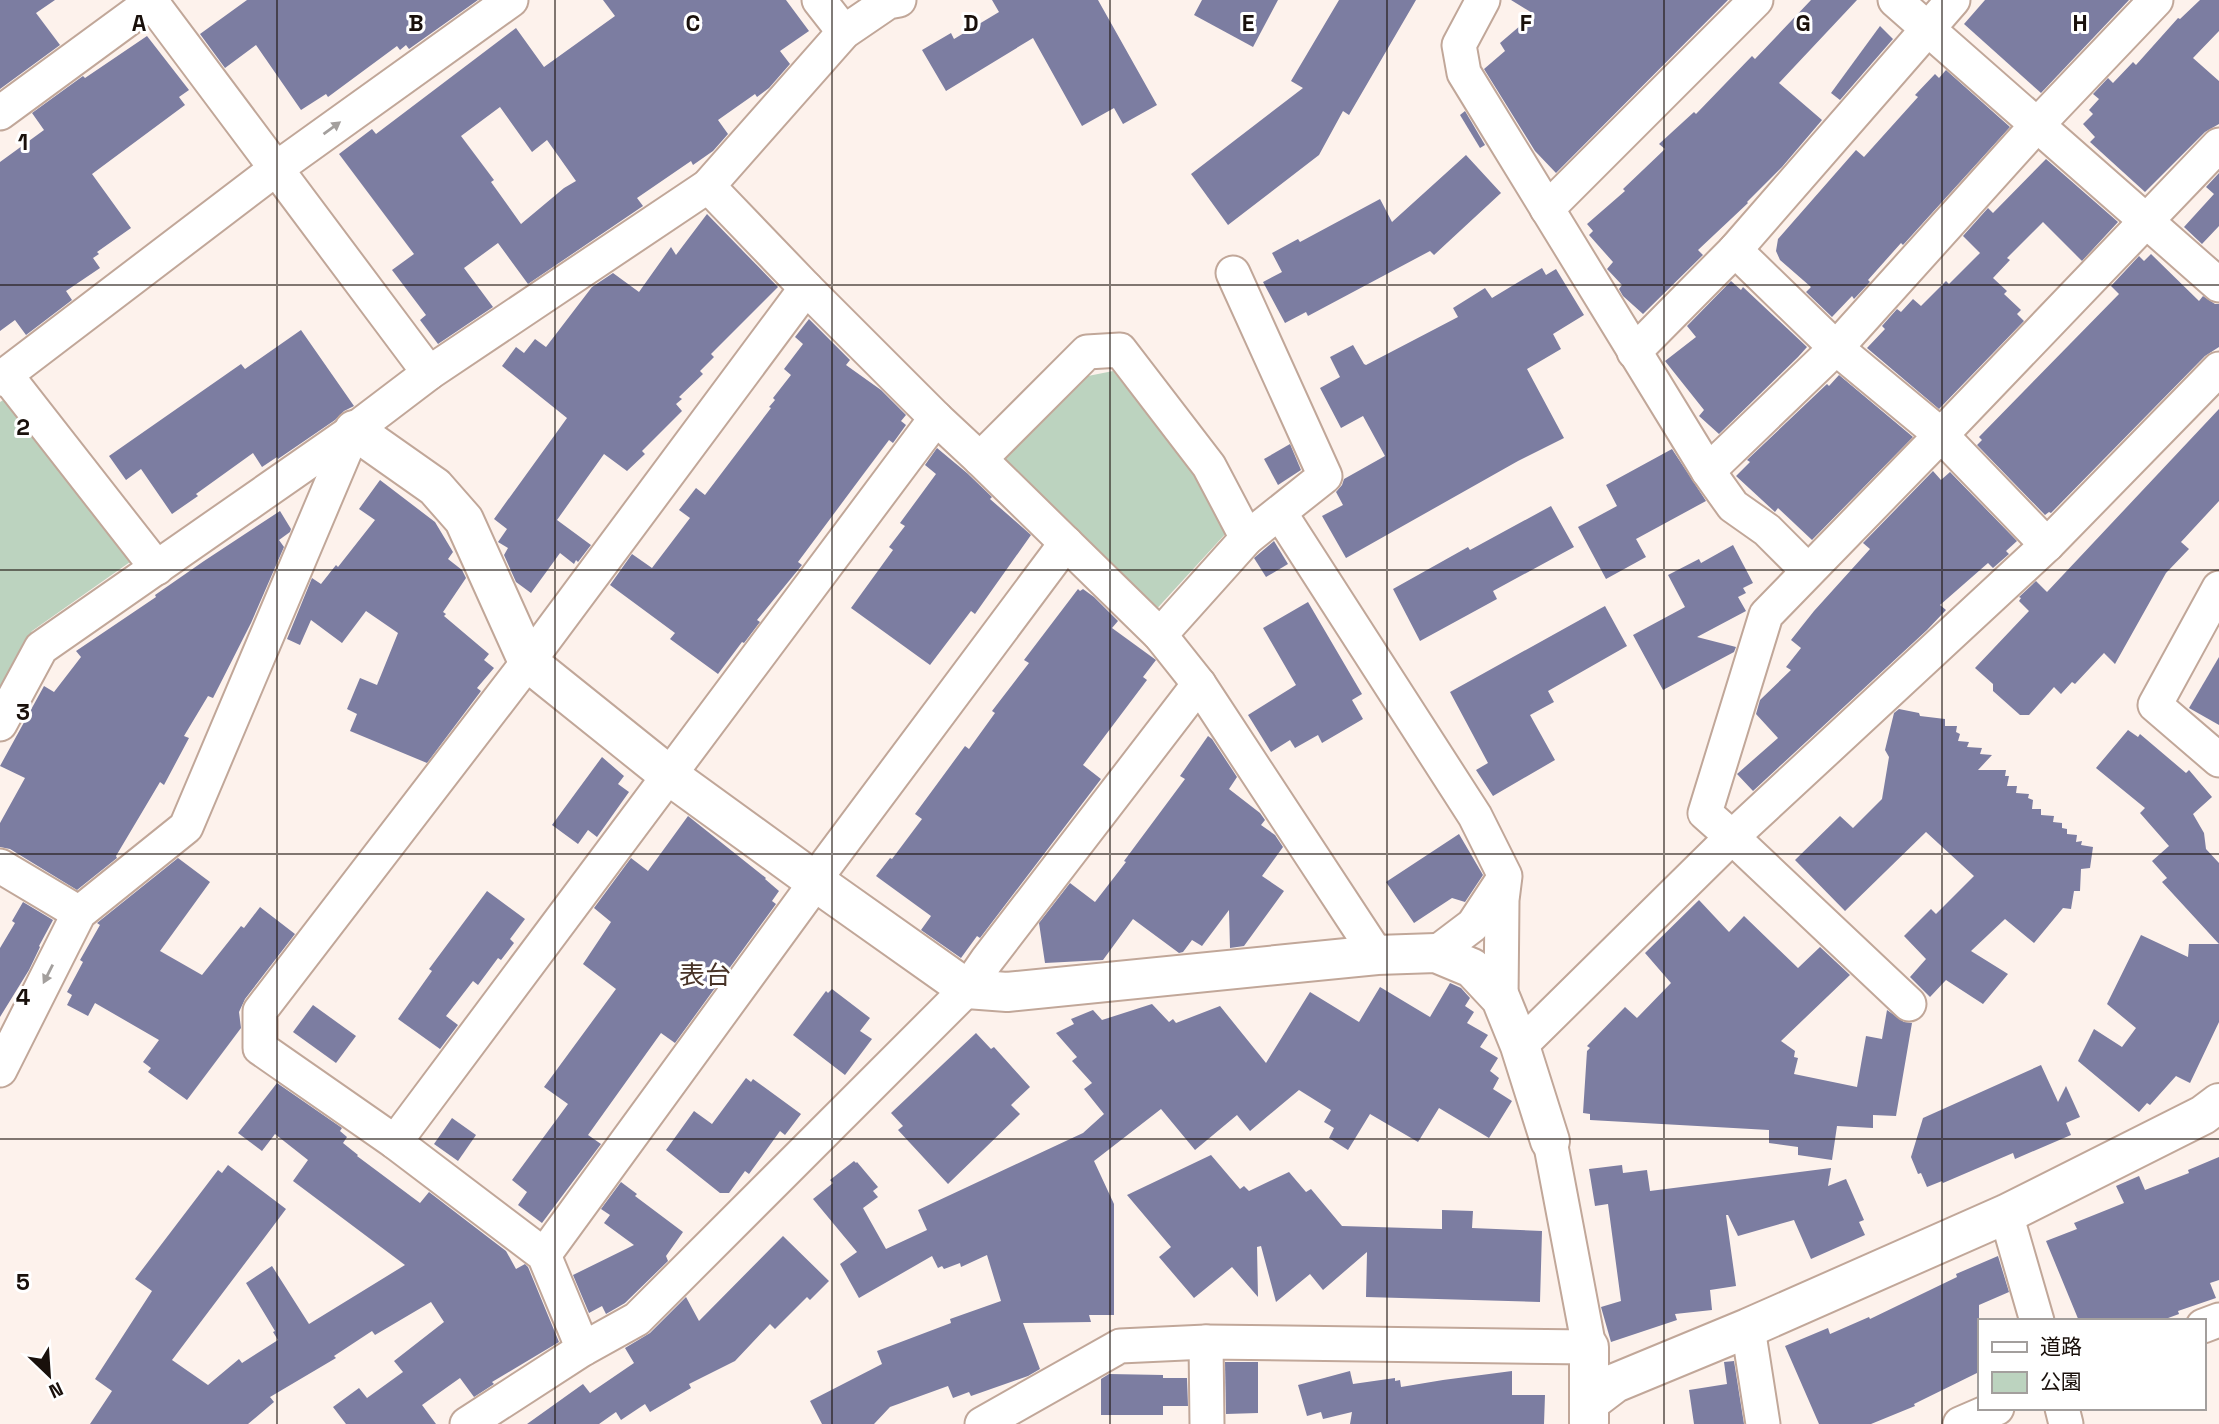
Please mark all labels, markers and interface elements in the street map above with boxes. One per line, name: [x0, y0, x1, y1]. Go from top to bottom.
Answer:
text: A: [132, 8, 147, 38]
text: B: [408, 8, 424, 38]
text: C: [686, 8, 700, 38]
text: D: [963, 8, 979, 38]
text: E: [1242, 8, 1254, 38]
text: F: [1520, 8, 1532, 38]
text: G: [1795, 8, 1811, 38]
text: H: [2072, 8, 2088, 38]
one-way arrow: [323, 121, 341, 135]
text: 1: [18, 127, 28, 157]
text: 2: [16, 412, 30, 442]
text: 3: [16, 697, 30, 727]
district label: 表台: [679, 958, 731, 992]
one-way arrow: [43, 964, 54, 984]
text: 4: [16, 982, 31, 1012]
text: 5: [16, 1267, 30, 1297]
legend: [1978, 1319, 2205, 1410]
text: 道路: [2040, 1333, 2082, 1360]
north arrow: [14, 1340, 84, 1410]
text: 公園: [2040, 1368, 2082, 1395]
text: N: [45, 1376, 67, 1404]

